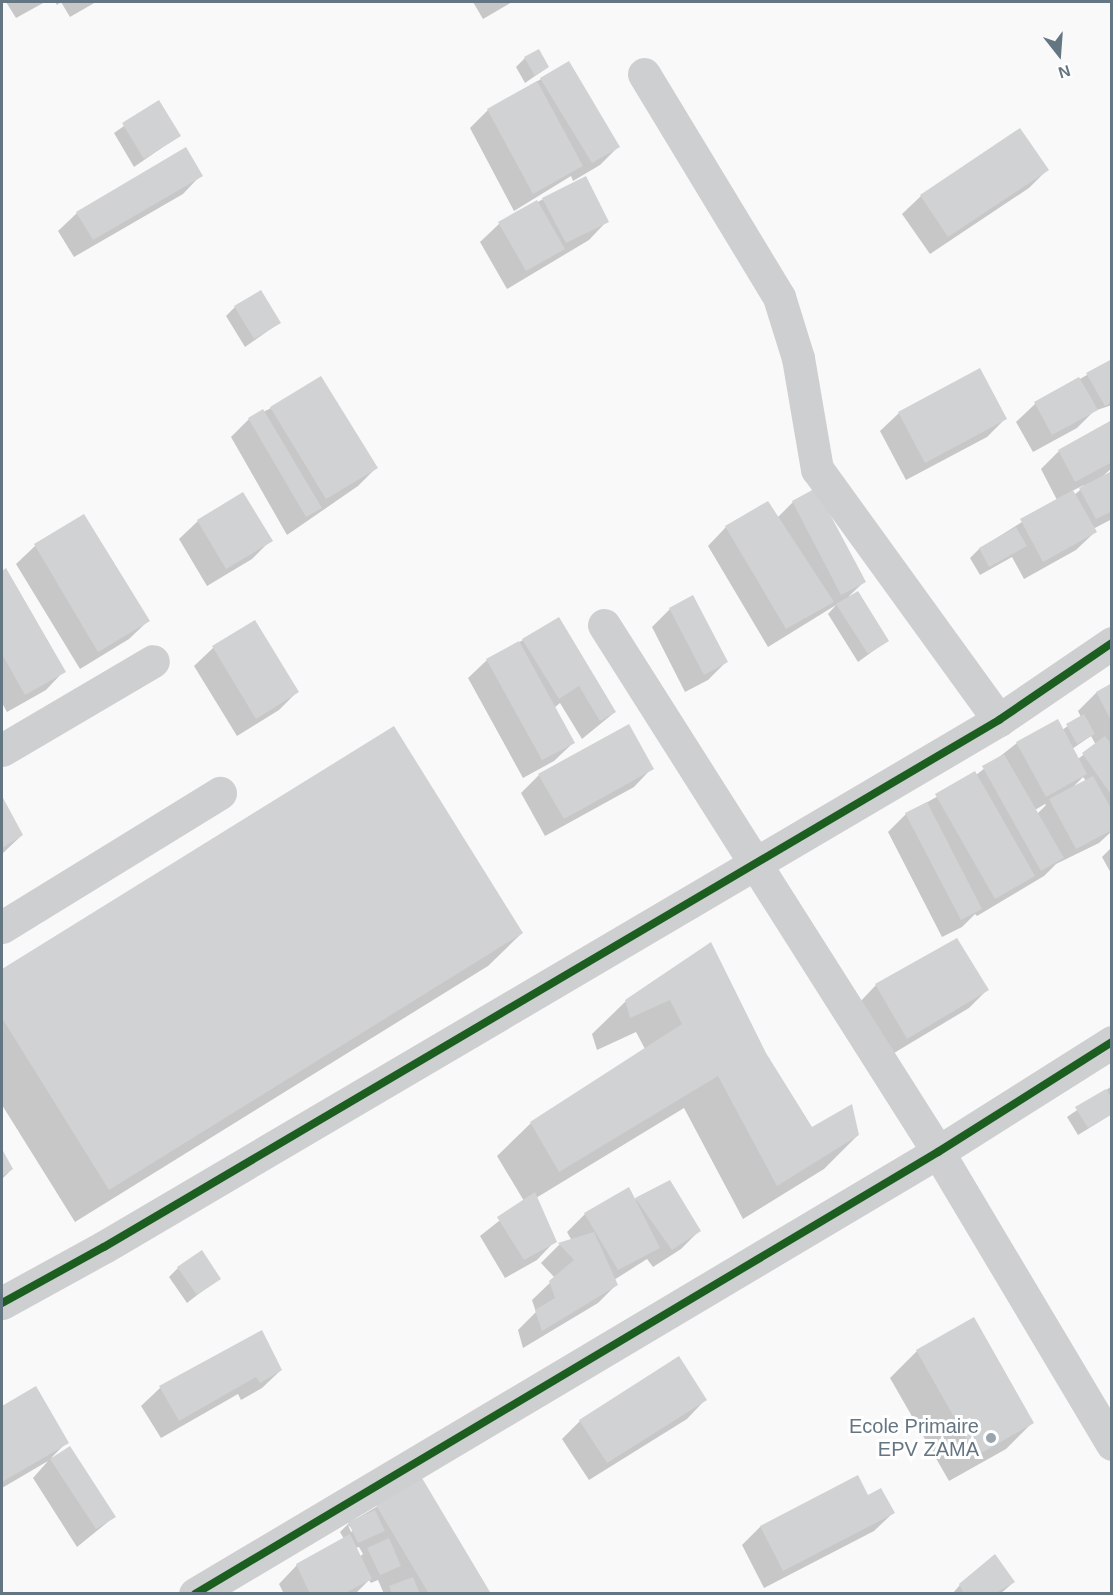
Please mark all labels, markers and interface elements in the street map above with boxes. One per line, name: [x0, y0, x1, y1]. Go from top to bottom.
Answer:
north arrow: [1029, 24, 1089, 84]
text: N: [1056, 62, 1072, 82]
place label: Ecole Primaire EPV ZAMA: [849, 1414, 979, 1461]
marker: Ecole Primaire EPV ZAMA: [984, 1431, 998, 1445]

